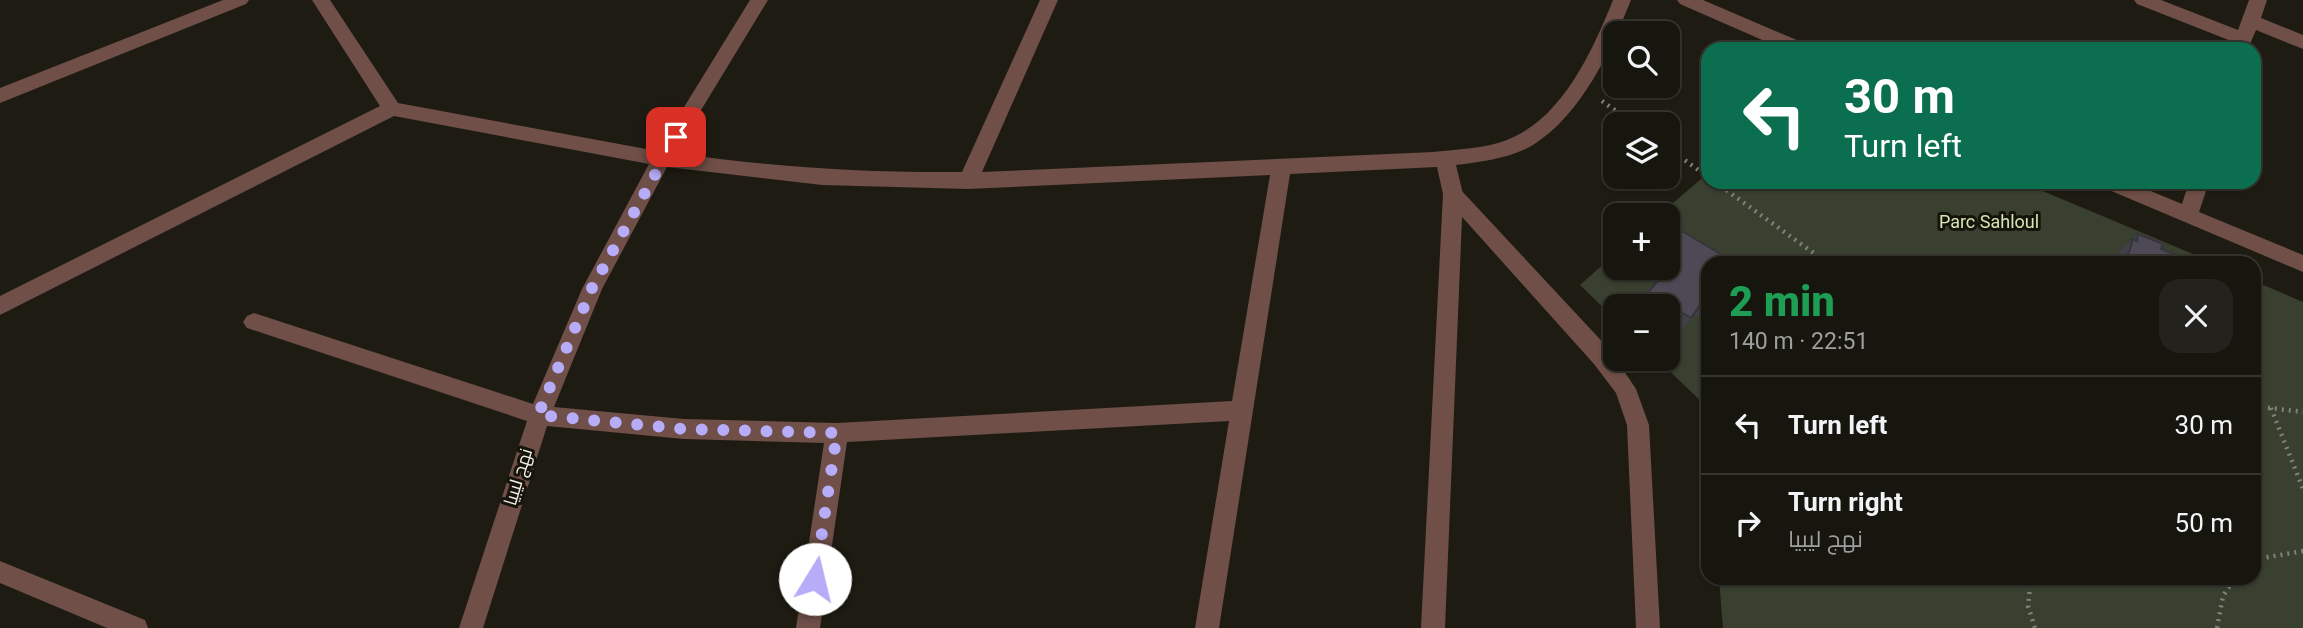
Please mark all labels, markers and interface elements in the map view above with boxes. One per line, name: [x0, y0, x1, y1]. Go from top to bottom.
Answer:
map controls: [1603, 21, 1680, 371]
button: search: [1603, 21, 1680, 98]
text: 30 m: [1844, 68, 1955, 125]
icon: left: [1729, 70, 1820, 161]
pin: [646, 107, 706, 167]
button: layers: [1603, 112, 1680, 189]
icon: arrive: [657, 118, 695, 156]
text: Turn left: [1844, 127, 1962, 165]
button: +: [1603, 203, 1680, 280]
park label: Parc Sahloul: [1939, 211, 2039, 232]
text: 2 min: [1729, 277, 1835, 326]
button: close: [2159, 279, 2233, 353]
button: −: [1603, 294, 1680, 371]
text: 140 m · 22:51: [1729, 328, 1868, 355]
icon: left: [1729, 406, 1767, 444]
text: Turn left: [1788, 410, 1887, 440]
text: 30 m: [2175, 410, 2233, 440]
street label: نهج ليبيا: [499, 446, 538, 509]
text: Turn right: [1788, 487, 1903, 517]
icon: right: [1729, 504, 1767, 542]
text: 50 m: [2175, 508, 2233, 538]
text: نهج ليبيا: [1788, 526, 1863, 553]
position arrow: [778, 542, 852, 616]

